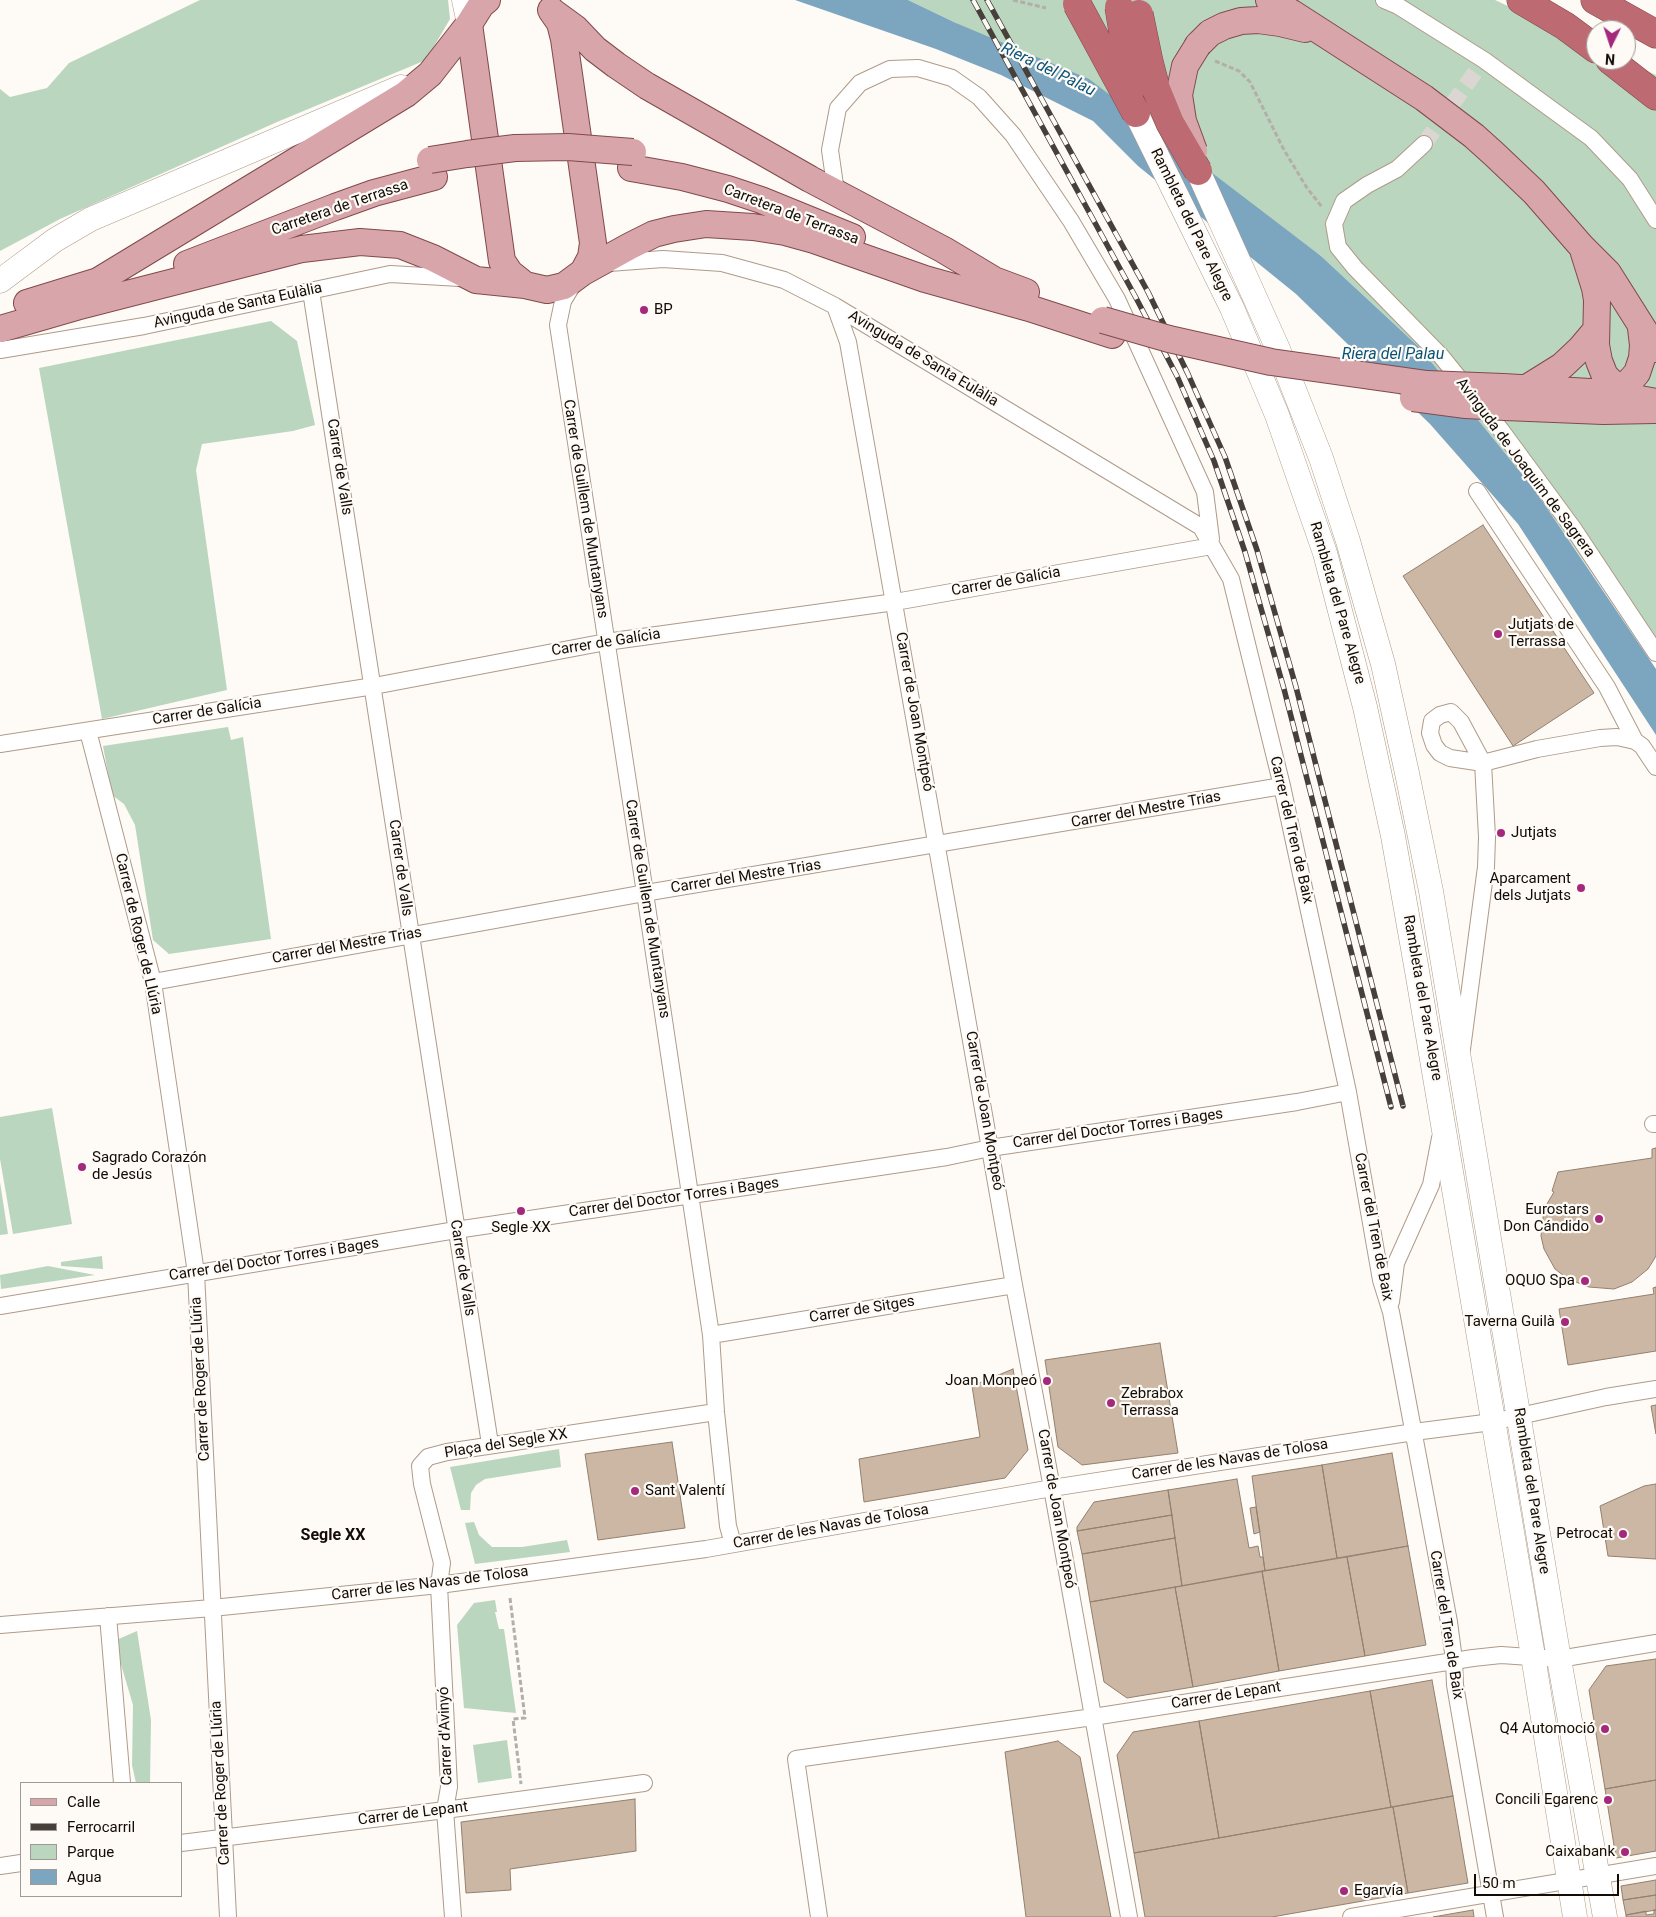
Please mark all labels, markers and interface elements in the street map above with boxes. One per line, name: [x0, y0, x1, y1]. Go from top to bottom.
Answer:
north arrow: [1586, 20, 1636, 70]
water label: Riera del Palau: [998, 39, 1098, 101]
text: N: [1605, 51, 1616, 67]
street label: Rambleta del Pare Alegre: [1146, 146, 1236, 304]
street label: Carretera de Terrassa: [269, 176, 411, 240]
street label: Carretera de Terrassa: [721, 181, 861, 249]
street label: Avinguda de Santa Eulàlia: [152, 279, 324, 333]
place label: BP: [654, 301, 673, 319]
marker: BP: [638, 304, 650, 316]
street label: Avinguda de Santa Eulàlia: [845, 307, 1001, 411]
water label: Riera del Palau: [1342, 345, 1444, 365]
street label: Avinguda de Joaquim de Sagrera: [1452, 375, 1598, 561]
street label: Carrer de Guillem de Muntanyans: [559, 398, 611, 620]
street label: Carrer de Valls: [323, 418, 355, 516]
street label: Rambleta del Pare Alegre: [1305, 520, 1369, 686]
street label: Carrer de Galícia: [950, 564, 1062, 600]
place label: Jutjats de Terrassa: [1508, 616, 1574, 651]
street label: Carrer de Galícia: [550, 625, 662, 661]
marker: Jutjats de Terrassa: [1492, 628, 1504, 640]
street label: Carrer de Joan Montpeó: [891, 631, 937, 793]
street label: Carrer de Galícia: [151, 694, 263, 730]
street label: Carrer del Tren de Baix: [1265, 755, 1317, 905]
street label: Carrer del Mestre Trias: [1070, 788, 1222, 832]
street label: Carrer de Guillem de Muntanyans: [621, 798, 673, 1020]
street label: Carrer de Valls: [384, 819, 416, 917]
place label: Jutjats: [1511, 824, 1557, 842]
marker: Jutjats: [1495, 827, 1507, 839]
street label: Carrer de Roger de Llúria: [111, 852, 165, 1016]
street label: Carrer del Mestre Trias: [670, 856, 822, 898]
place label: Aparcament dels Jutjats: [1489, 870, 1571, 905]
marker: Aparcament dels Jutjats: [1575, 882, 1587, 894]
street label: Rambleta del Pare Alegre: [1399, 914, 1445, 1082]
street label: Carrer del Mestre Trias: [271, 924, 423, 968]
street label: Carrer de Joan Montpeó: [961, 1030, 1007, 1192]
street label: Carrer del Doctor Torres i Bages: [1012, 1105, 1224, 1153]
place label: Sagrado Corazón de Jesús: [92, 1149, 207, 1184]
street label: Carrer del Tren de Baix: [1350, 1151, 1396, 1303]
marker: Sagrado Corazón de Jesús: [76, 1161, 88, 1173]
street label: Carrer del Doctor Torres i Bages: [568, 1174, 780, 1222]
place label: Eurostars Don Cándido: [1503, 1201, 1589, 1236]
marker: Segle XX: [515, 1205, 527, 1217]
marker: Eurostars Don Cándido: [1593, 1213, 1605, 1225]
street label: Carrer de Valls: [446, 1219, 478, 1317]
place label: Segle XX: [491, 1219, 551, 1237]
street label: Carrer del Doctor Torres i Bages: [168, 1235, 380, 1285]
place label: OQUO Spa: [1505, 1272, 1575, 1290]
marker: OQUO Spa: [1579, 1275, 1591, 1287]
street label: Carrer de Sitges: [808, 1293, 916, 1327]
street label: Carrer de Roger de Llúria: [188, 1296, 214, 1462]
place label: Taverna Guilà: [1465, 1313, 1555, 1331]
marker: Taverna Guilà: [1559, 1316, 1571, 1328]
place label: Joan Monpeó: [945, 1372, 1037, 1390]
marker: Joan Monpeó: [1041, 1375, 1053, 1387]
place label: Zebrabox Terrassa: [1121, 1385, 1183, 1420]
marker: Zebrabox Terrassa: [1105, 1397, 1117, 1409]
street label: Rambleta del Pare Alegre: [1509, 1407, 1553, 1575]
street label: Plaça del Segle XX: [443, 1425, 569, 1463]
street label: Carrer de Joan Montpeó: [1033, 1428, 1079, 1590]
street label: Carrer de les Navas de Tolosa: [1131, 1436, 1329, 1484]
place label: Sant Valentí: [645, 1482, 725, 1500]
marker: Sant Valentí: [629, 1485, 641, 1497]
street label: Carrer de les Navas de Tolosa: [732, 1501, 930, 1553]
place label: Petrocat: [1556, 1525, 1613, 1543]
district label: Segle XX: [301, 1526, 365, 1546]
marker: Petrocat: [1617, 1528, 1629, 1540]
street label: Carrer del Tren de Baix: [1425, 1549, 1467, 1701]
street label: Carrer de les Navas de Tolosa: [330, 1563, 530, 1605]
street label: Carrer de Lepant: [1170, 1678, 1282, 1714]
street label: Carrer d'Avinyó: [435, 1686, 457, 1786]
street label: Carrer de Roger de Llúria: [208, 1700, 234, 1866]
place label: Q4 Automoció: [1499, 1720, 1595, 1738]
marker: Q4 Automoció: [1599, 1723, 1611, 1735]
legend: [20, 1782, 182, 1897]
place label: Concili Egarenc: [1495, 1791, 1598, 1809]
text: Calle: [67, 1793, 100, 1811]
marker: Concili Egarenc: [1602, 1794, 1614, 1806]
street label: Carrer de Lepant: [357, 1798, 469, 1830]
text: Ferrocarril: [67, 1818, 135, 1836]
text: Parque: [67, 1843, 114, 1861]
place label: Caixabank: [1545, 1843, 1615, 1861]
marker: Caixabank: [1619, 1846, 1631, 1858]
scale bar: [1476, 1864, 1621, 1896]
text: Agua: [67, 1868, 102, 1886]
text: 50 m: [1482, 1874, 1516, 1892]
place label: Egarvía: [1354, 1882, 1403, 1900]
marker: Egarvía: [1338, 1885, 1350, 1897]

